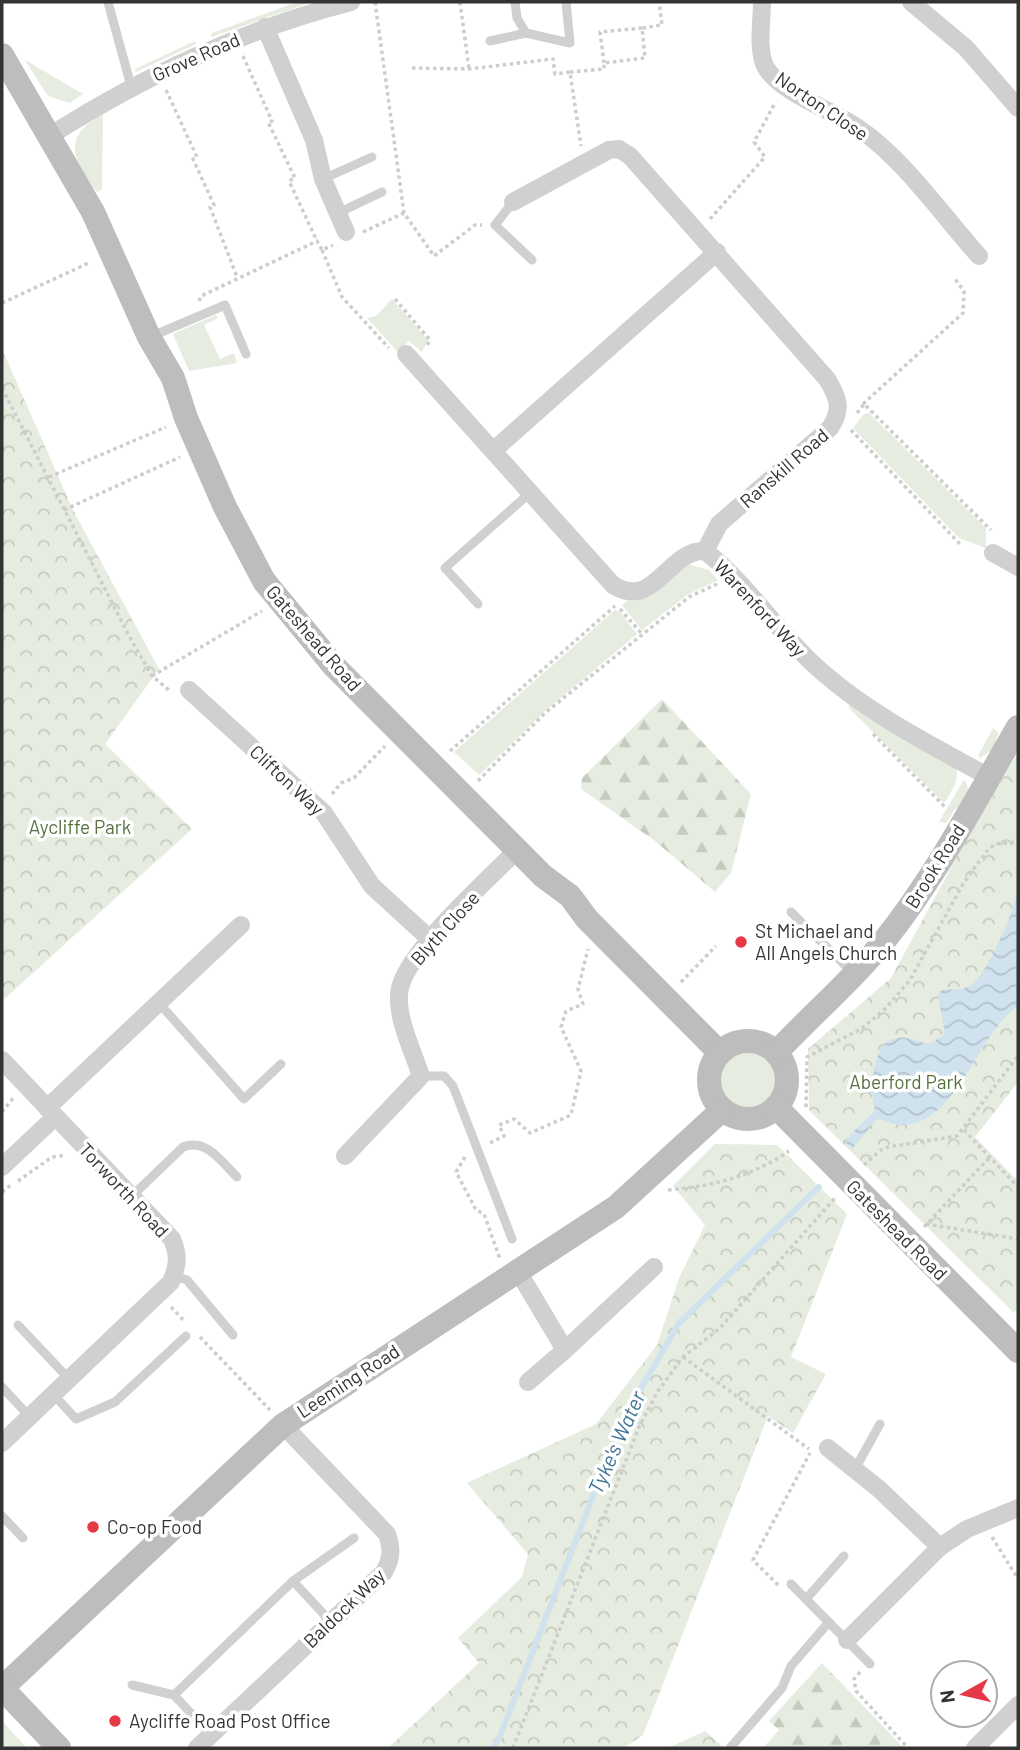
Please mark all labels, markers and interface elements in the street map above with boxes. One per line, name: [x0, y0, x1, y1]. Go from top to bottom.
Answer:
street label: Grove Road: [149, 27, 243, 86]
street label: Norton Close: [772, 66, 873, 145]
street label: Ranskill Road: [735, 423, 833, 512]
street label: Warenford Way: [710, 554, 811, 661]
street label: Gateshead Road: [262, 580, 367, 695]
street label: Clifton Way: [246, 740, 329, 820]
park label: Aycliffe Park: [29, 815, 131, 838]
street label: Brook Road: [900, 819, 969, 912]
street label: Blyth Close: [405, 886, 484, 969]
place label: St Michael and All Angels Church: [755, 919, 897, 964]
marker: St Michael and All Angels Church: [733, 934, 749, 950]
park label: Aberford Park: [849, 1070, 963, 1093]
street label: Torworth Road: [75, 1138, 174, 1242]
street label: Gateshead Road: [842, 1175, 952, 1285]
street label: Leeming Road: [292, 1339, 403, 1422]
water label: Tyke's Water: [582, 1387, 650, 1498]
place label: Co-op Food: [107, 1515, 202, 1538]
marker: Co-op Food: [85, 1519, 101, 1535]
street label: Baldock Way: [298, 1563, 389, 1652]
north arrow: [929, 1659, 999, 1729]
text: N: [934, 1689, 959, 1704]
place label: Aycliffe Road Post Office: [129, 1709, 331, 1732]
marker: Aycliffe Road Post Office: [107, 1713, 123, 1729]

